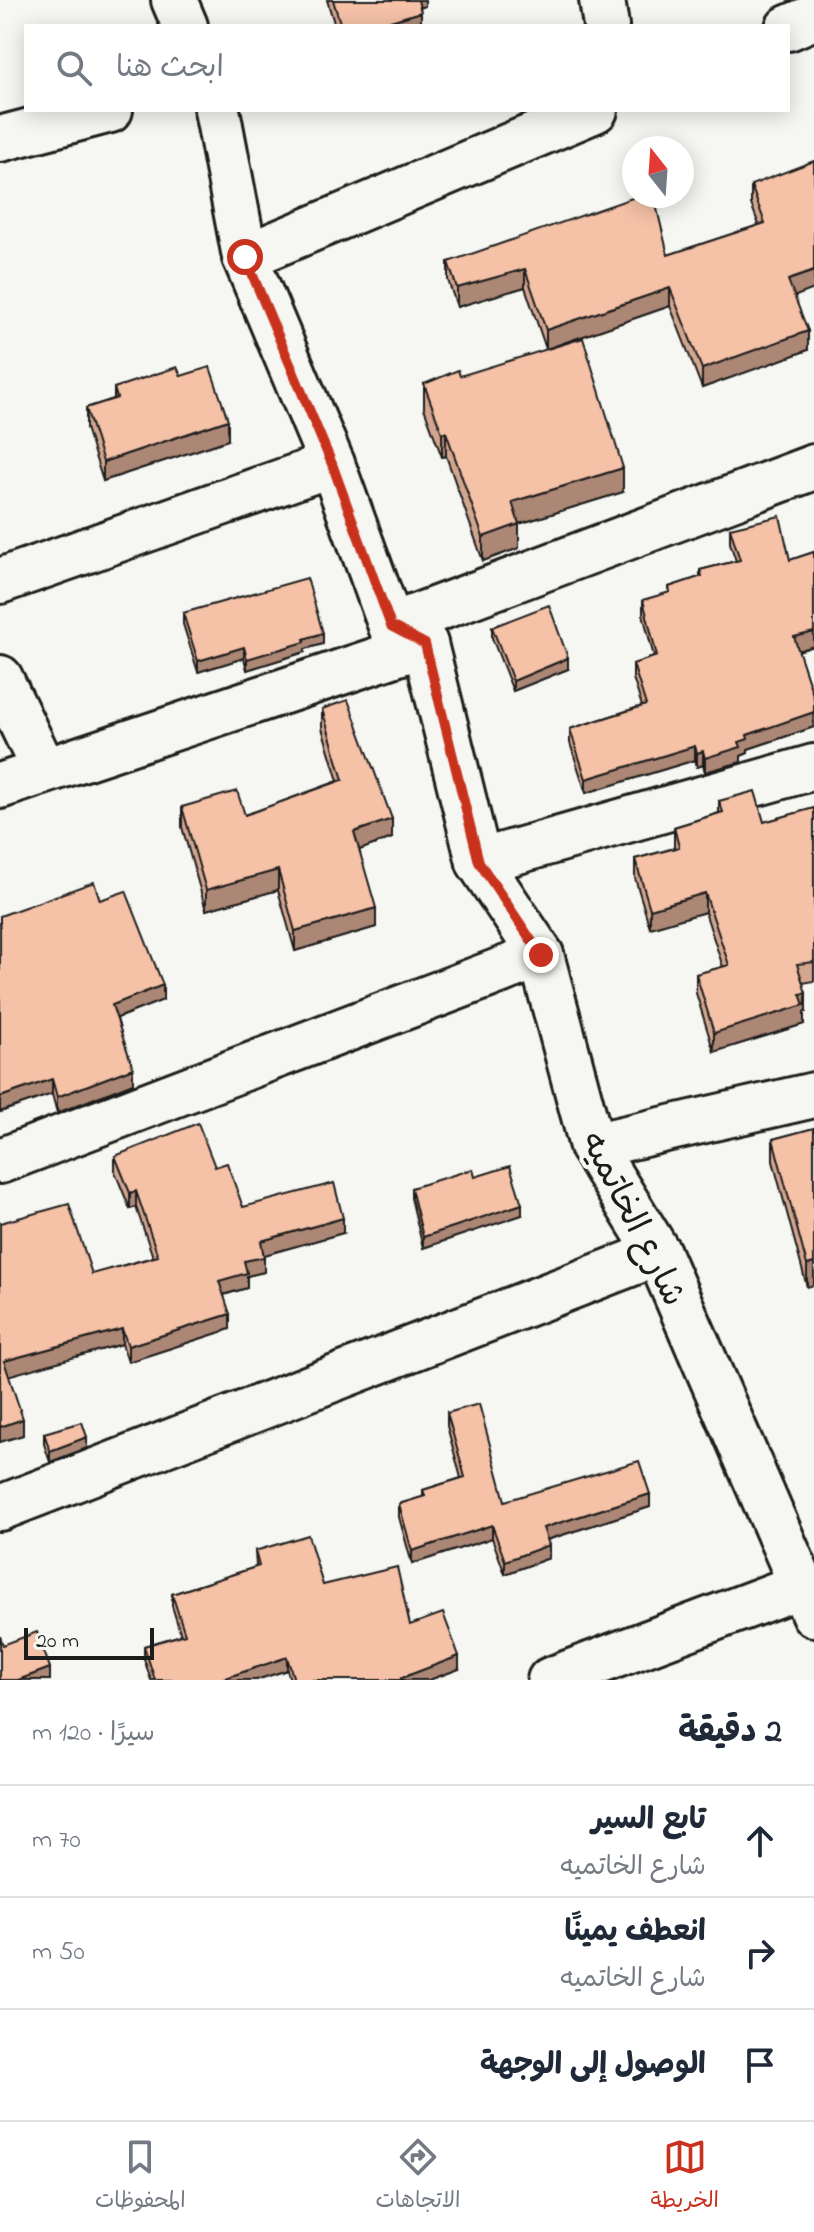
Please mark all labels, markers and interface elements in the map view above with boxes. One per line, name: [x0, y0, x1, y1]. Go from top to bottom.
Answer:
search box: [24, 24, 790, 112]
icon: search: [52, 46, 96, 90]
text: ابحث هنا: [116, 47, 224, 91]
north arrow: [622, 136, 694, 208]
route start: [227, 239, 263, 275]
route end: [523, 937, 559, 973]
street label: شارع الخاتميه: [566, 1124, 697, 1316]
scale bar: [24, 1624, 154, 1660]
text: 20 m: [36, 1626, 79, 1658]
text: 2 دقيقة: [678, 1708, 782, 1758]
text: سيرًا · 120 m: [32, 1715, 155, 1753]
text: تابع السير: [592, 1799, 706, 1843]
icon: ahead: [738, 1819, 782, 1863]
text: 70 m: [32, 1822, 81, 1860]
text: شارع الخاتميه: [561, 1849, 706, 1887]
text: انعطف يمينًا: [565, 1911, 706, 1955]
icon: right: [738, 1931, 782, 1975]
text: 50 m: [32, 1934, 85, 1972]
text: شارع الخاتميه: [561, 1961, 706, 1999]
icon: arrive: [738, 2043, 782, 2087]
text: الوصول إلى الوجهة: [480, 2044, 706, 2088]
tab: المحفوظات: [95, 2135, 186, 2219]
tab: الاتجاهات: [375, 2135, 460, 2219]
tab: الخريطة: [650, 2135, 719, 2219]

